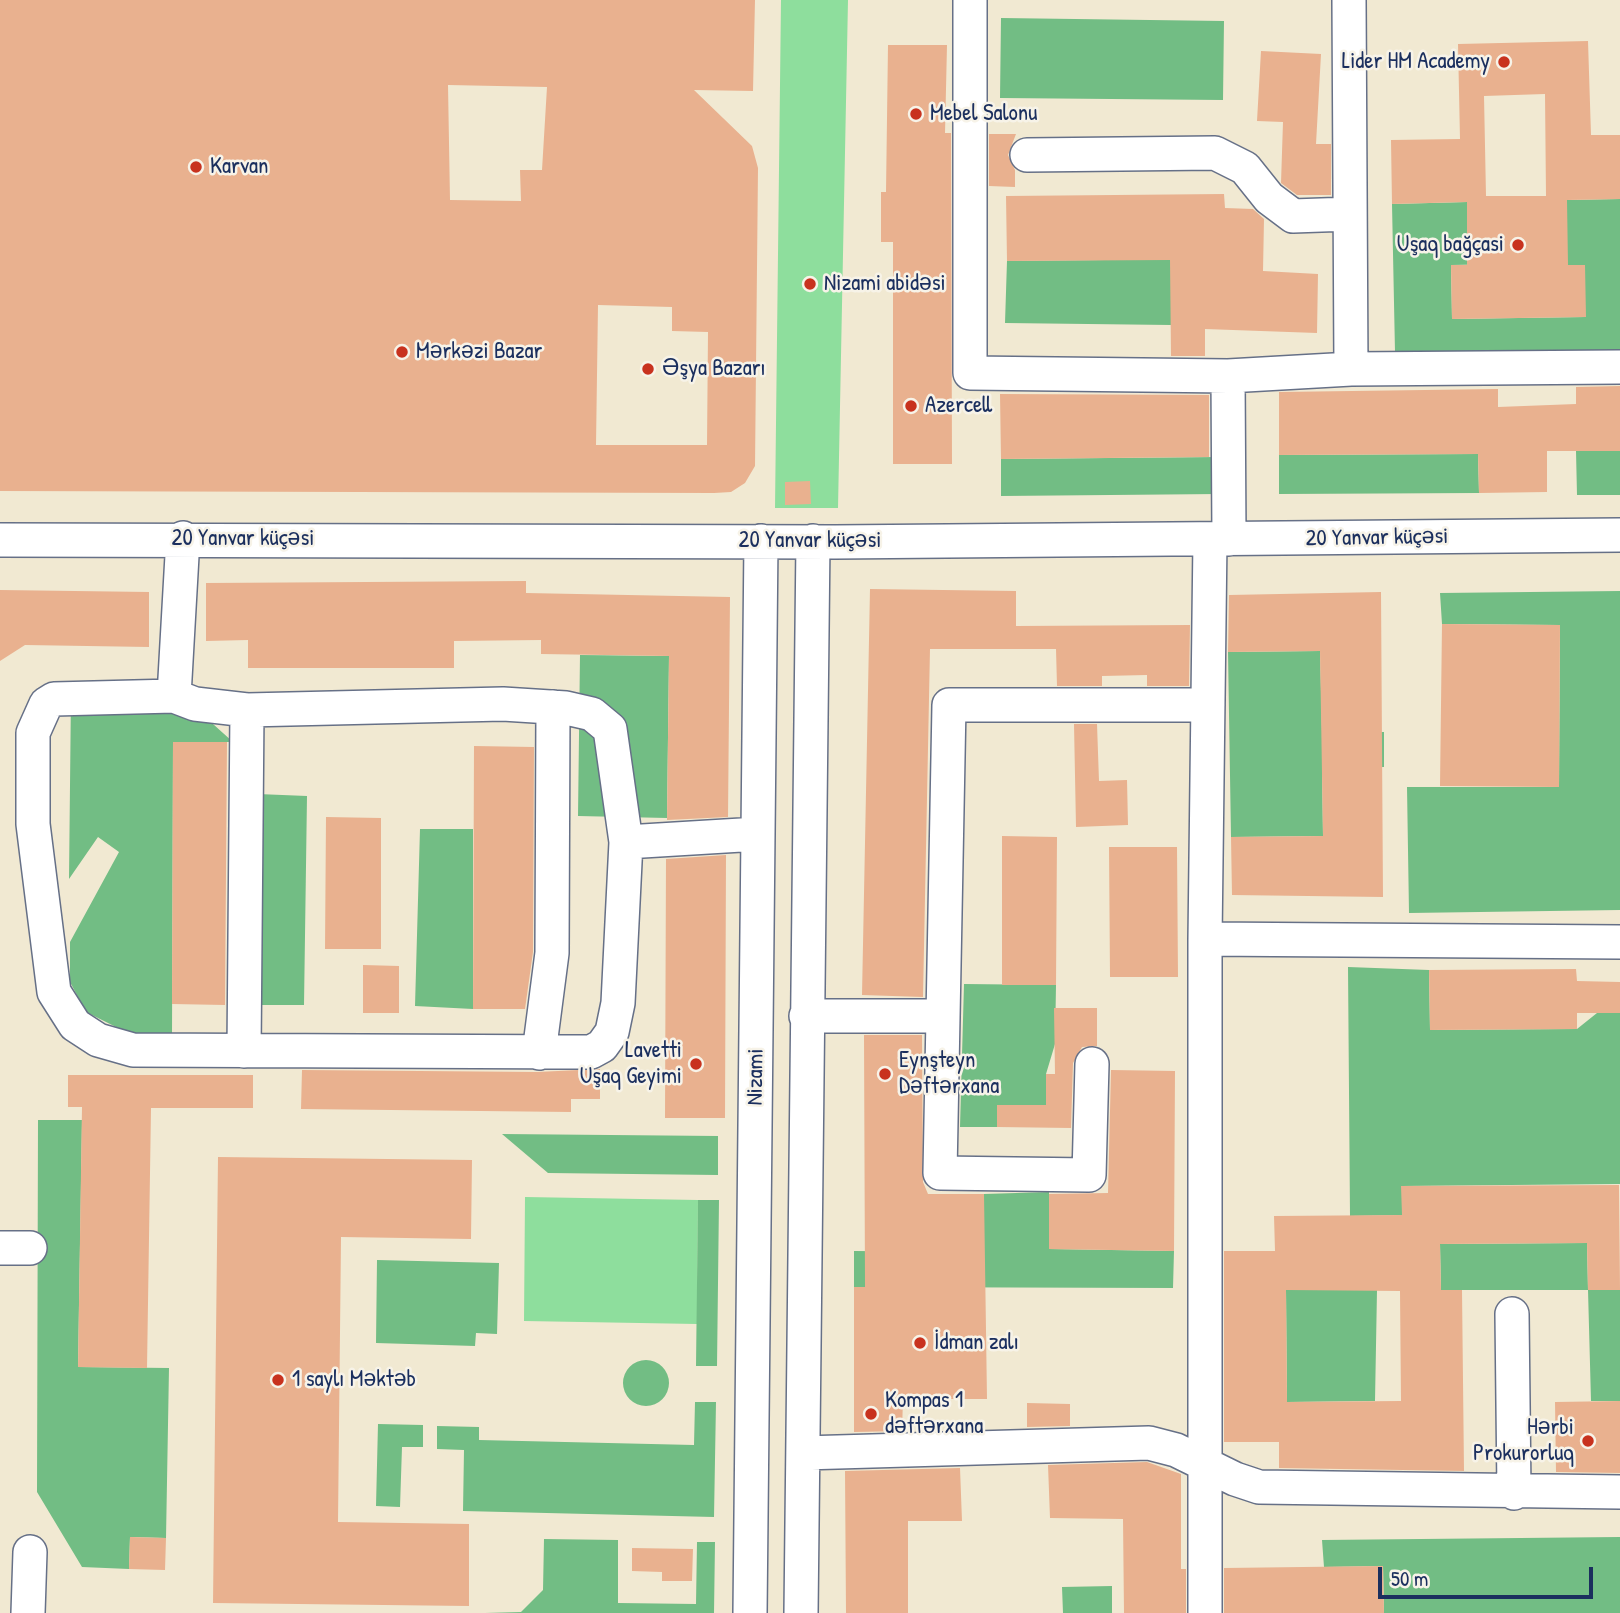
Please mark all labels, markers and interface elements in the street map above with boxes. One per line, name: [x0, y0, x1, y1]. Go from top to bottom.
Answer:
place label: Lider HM Academy: [1342, 48, 1490, 76]
marker: Lider HM Academy: [1496, 54, 1512, 70]
place label: Mebel Salonu: [930, 100, 1037, 128]
marker: Mebel Salonu: [908, 106, 924, 122]
place label: Karvan: [210, 153, 269, 181]
marker: Karvan: [188, 159, 204, 175]
place label: Uşaq bağçasi: [1397, 231, 1504, 259]
marker: Uşaq bağçasi: [1510, 237, 1526, 253]
place label: Nizami abidәsi: [824, 270, 946, 298]
marker: Nizami abidәsi: [802, 276, 818, 292]
place label: Mərkəzi Bazar: [416, 338, 542, 366]
marker: Mərkəzi Bazar: [394, 344, 410, 360]
place label: Əşya Bazarı: [662, 355, 766, 383]
marker: Əşya Bazarı: [640, 361, 656, 377]
place label: Azercell: [925, 392, 992, 420]
marker: Azercell: [903, 398, 919, 414]
street label: 20 Yanvar küçəsi: [1305, 523, 1449, 553]
street label: 20 Yanvar küçəsi: [172, 525, 314, 553]
street label: 20 Yanvar küçəsi: [739, 527, 881, 555]
place label: Lavetti Uşaq Geyimi: [580, 1037, 682, 1091]
place label: Eynşteyn Dəftərxana: [899, 1047, 999, 1101]
street label: Nizami: [742, 1048, 770, 1106]
marker: Lavetti Uşaq Geyimi: [688, 1056, 704, 1072]
marker: Eynşteyn Dəftərxana: [877, 1066, 893, 1082]
place label: İdman zalı: [934, 1329, 1019, 1357]
marker: İdman zalı: [912, 1335, 928, 1351]
place label: 1 saylı Məktəb: [292, 1366, 416, 1394]
marker: 1 saylı Məktəb: [270, 1372, 286, 1388]
place label: Kompas 1 dəftərxana: [885, 1387, 983, 1441]
marker: Kompas 1 dəftərxana: [863, 1406, 879, 1422]
place label: Hərbi Prokurorluq: [1473, 1414, 1574, 1468]
marker: Hərbi Prokurorluq: [1580, 1433, 1596, 1449]
scale bar: [1382, 1554, 1597, 1598]
text: 50 m: [1391, 1564, 1428, 1593]

